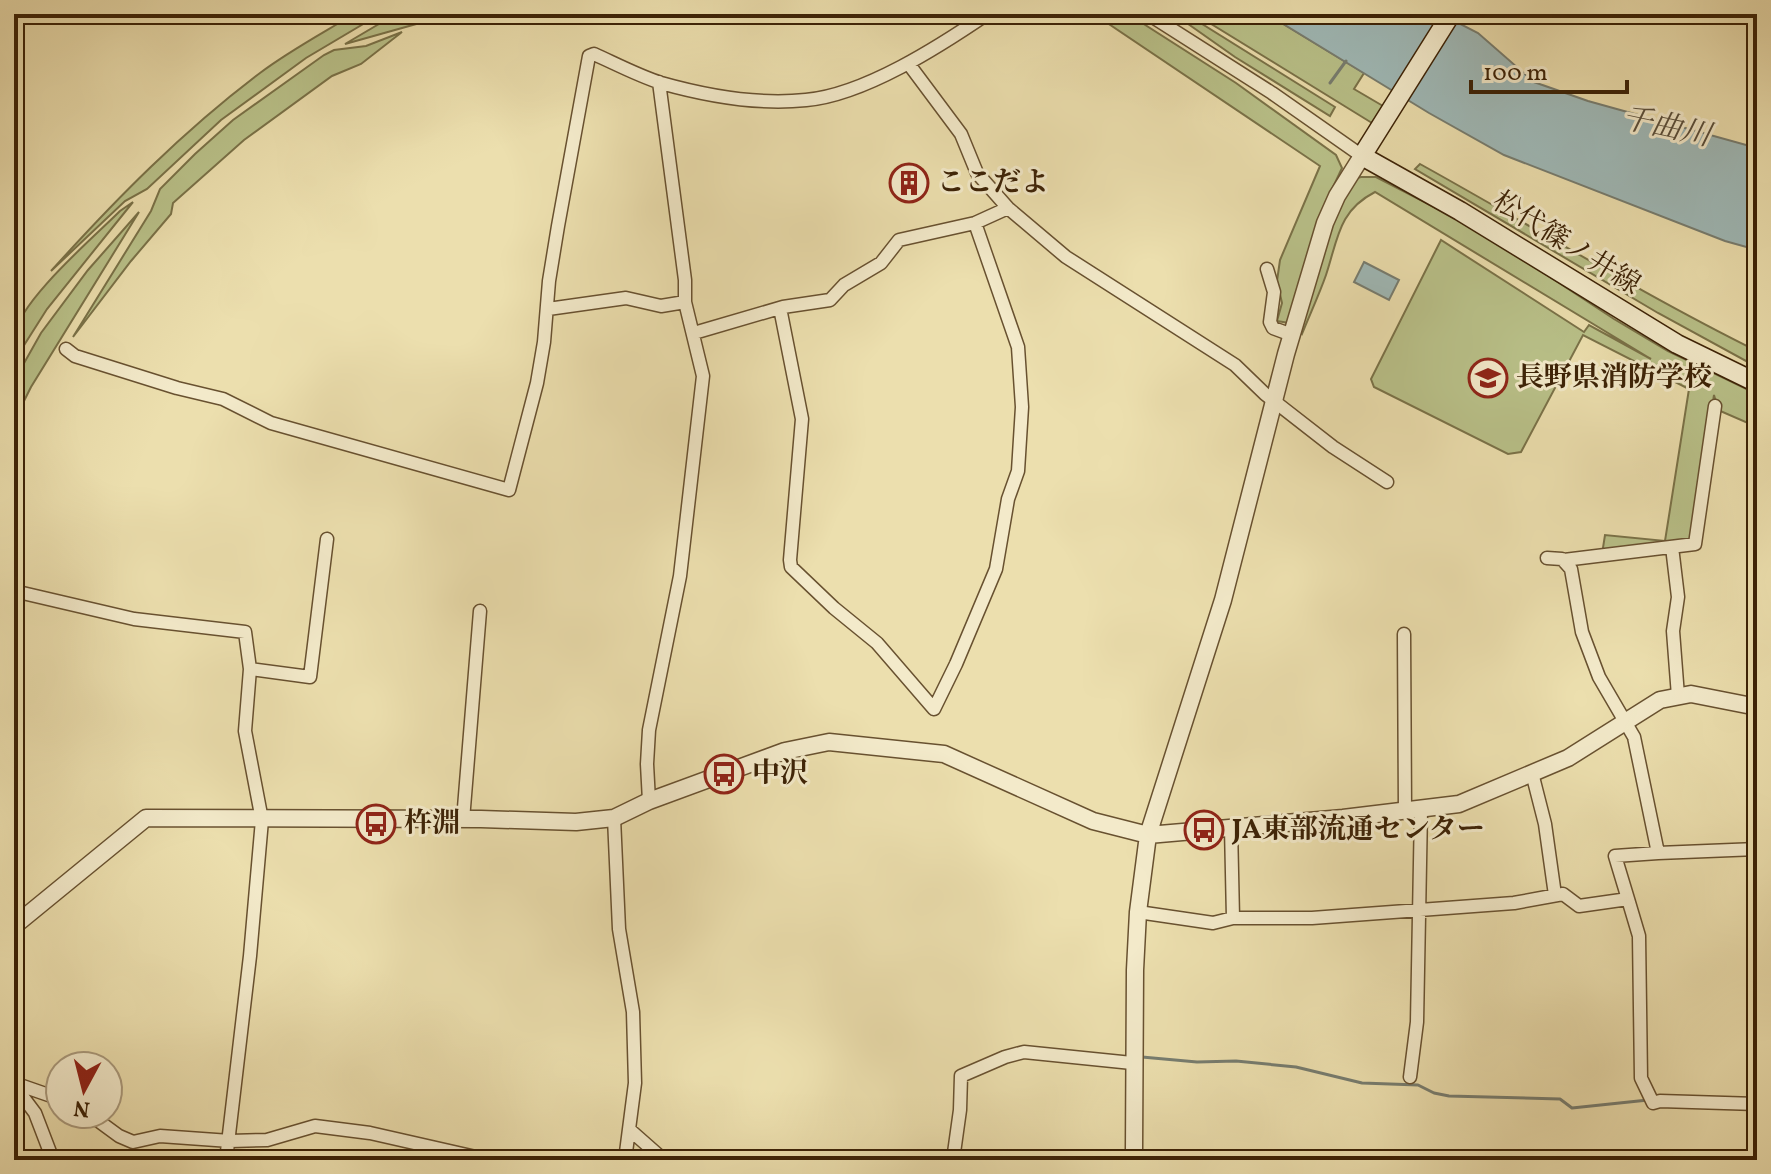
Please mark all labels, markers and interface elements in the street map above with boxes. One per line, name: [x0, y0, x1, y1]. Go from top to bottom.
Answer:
scale bar: [1471, 44, 1627, 94]
text: 100 m: [1483, 57, 1548, 91]
water label: 千曲川: [1618, 98, 1717, 159]
building icon: ここだよ: [888, 162, 930, 204]
place label: ここだよ: [937, 164, 1049, 203]
street label: 松代篠ノ井線: [1484, 183, 1648, 305]
school or university icon: 長野県消防学校: [1467, 357, 1509, 399]
place label: 長野県消防学校: [1516, 359, 1712, 398]
bus stop icon: 中沢: [703, 753, 745, 795]
place label: 中沢: [752, 755, 808, 794]
bus stop icon: 杵淵: [355, 803, 397, 845]
place label: 杵淵: [404, 805, 460, 844]
bus stop icon: JA東部流通センター: [1183, 809, 1225, 851]
place label: JA東部流通センター: [1231, 811, 1485, 850]
north arrow: [44, 1050, 124, 1130]
text: N: [72, 1091, 92, 1124]

